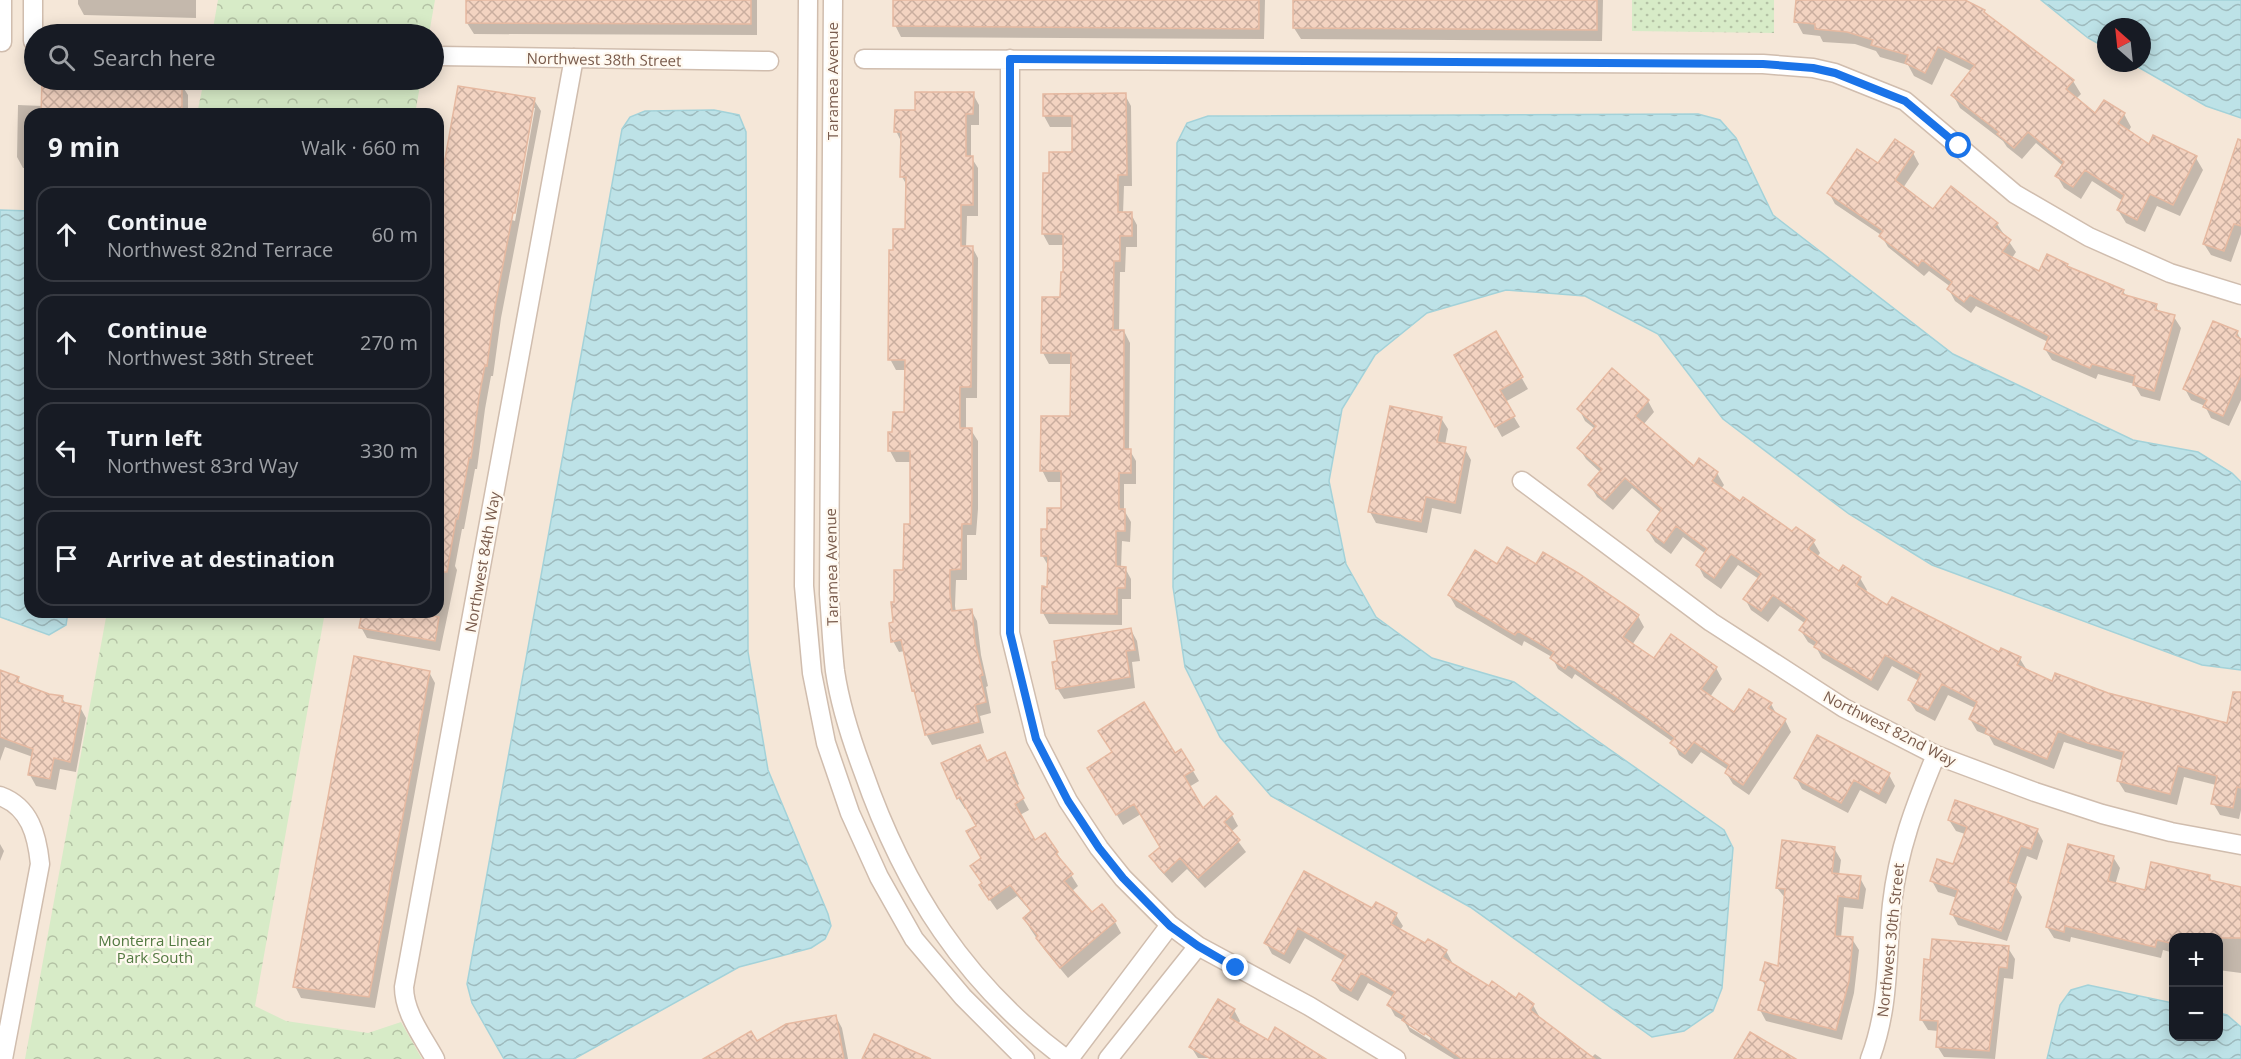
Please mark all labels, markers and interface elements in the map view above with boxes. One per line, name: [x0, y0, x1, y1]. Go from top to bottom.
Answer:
north arrow: [2097, 18, 2151, 72]
street label: Taramea Avenue: [822, 22, 842, 140]
search box: [24, 24, 444, 90]
icon: search: [45, 41, 78, 74]
text: Search here: [93, 42, 216, 72]
street label: Northwest 38th Street: [526, 48, 682, 70]
text: 9 min: [48, 129, 120, 165]
route start: [1945, 132, 1971, 158]
text: Walk · 660 m: [301, 134, 420, 161]
text: Continue: [107, 206, 207, 236]
icon: ahead: [50, 218, 83, 251]
text: 60 m: [371, 221, 418, 248]
text: Northwest 82nd Terrace: [107, 236, 333, 263]
text: Continue: [107, 314, 207, 344]
icon: ahead: [50, 326, 83, 359]
text: 270 m: [360, 329, 418, 356]
text: Northwest 38th Street: [107, 344, 314, 371]
text: Turn left: [107, 422, 202, 452]
icon: left: [50, 434, 83, 467]
text: 330 m: [360, 437, 418, 464]
text: Northwest 83rd Way: [107, 452, 298, 479]
street label: Northwest 84th Way: [460, 490, 504, 634]
street label: Taramea Avenue: [820, 508, 842, 626]
icon: arrive: [50, 542, 83, 575]
text: Arrive at destination: [107, 543, 335, 573]
street label: Northwest 82nd Way: [1820, 686, 1960, 770]
street label: Northwest 30th Street: [1872, 862, 1908, 1018]
park label: Monterra Linear Park South: [98, 930, 212, 967]
map controls: [2169, 933, 2223, 1041]
button: +: [2169, 933, 2223, 987]
route end: [1222, 954, 1248, 980]
button: −: [2169, 987, 2223, 1041]

